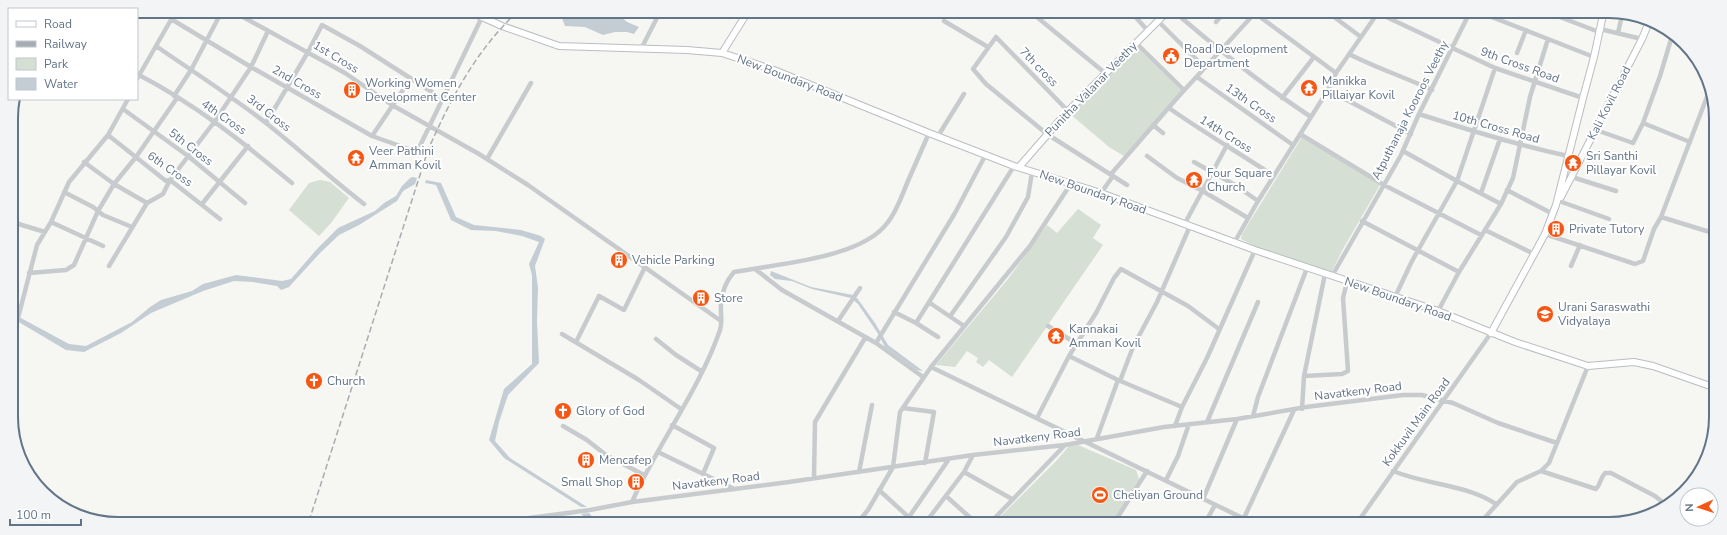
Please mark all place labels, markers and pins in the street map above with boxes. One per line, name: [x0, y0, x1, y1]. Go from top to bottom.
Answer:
place label: Road Development Department: [1184, 41, 1288, 71]
public building icon: Road Development Department: [1161, 46, 1181, 66]
place label: Manikka Pillaiyar Kovil: [1322, 73, 1395, 103]
place label: Working Women Development Center: [365, 75, 477, 105]
temple icon: Manikka Pillaiyar Kovil: [1299, 78, 1319, 98]
building icon: Working Women Development Center: [342, 80, 362, 100]
place label: Veer Pathini Amman Kovil: [368, 143, 441, 173]
temple icon: Veer Pathini Amman Kovil: [346, 148, 366, 168]
place label: Sri Santhi Pillayar Kovil: [1586, 148, 1656, 178]
temple icon: Sri Santhi Pillayar Kovil: [1563, 153, 1583, 173]
place label: Four Square Church: [1207, 165, 1272, 195]
temple icon: Four Square Church: [1184, 170, 1204, 190]
building icon: Private Tutory: [1546, 219, 1566, 239]
place label: Private Tutory: [1569, 221, 1645, 237]
building icon: Vehicle Parking: [609, 250, 629, 270]
place label: Vehicle Parking: [631, 252, 715, 268]
building icon: Store: [691, 288, 711, 308]
place label: Store: [714, 290, 743, 306]
place label: Urani Saraswathi Vidyalaya: [1557, 299, 1650, 329]
school or university icon: Urani Saraswathi Vidyalaya: [1535, 304, 1555, 324]
place label: Kannakai Amman Kovil: [1069, 321, 1141, 351]
temple icon: Kannakai Amman Kovil: [1046, 326, 1066, 346]
church icon: Church: [304, 371, 324, 391]
place label: Church: [327, 373, 365, 389]
church icon: Glory of God: [553, 401, 573, 421]
place label: Glory of God: [576, 403, 645, 419]
building icon: Mencafep: [576, 450, 596, 470]
place label: Mencafep: [599, 452, 652, 468]
building icon: Small Shop: [626, 472, 646, 492]
place label: Small Shop: [561, 474, 623, 490]
sports icon: Cheliyan Ground: [1090, 485, 1110, 505]
place label: Cheliyan Ground: [1113, 487, 1203, 503]

